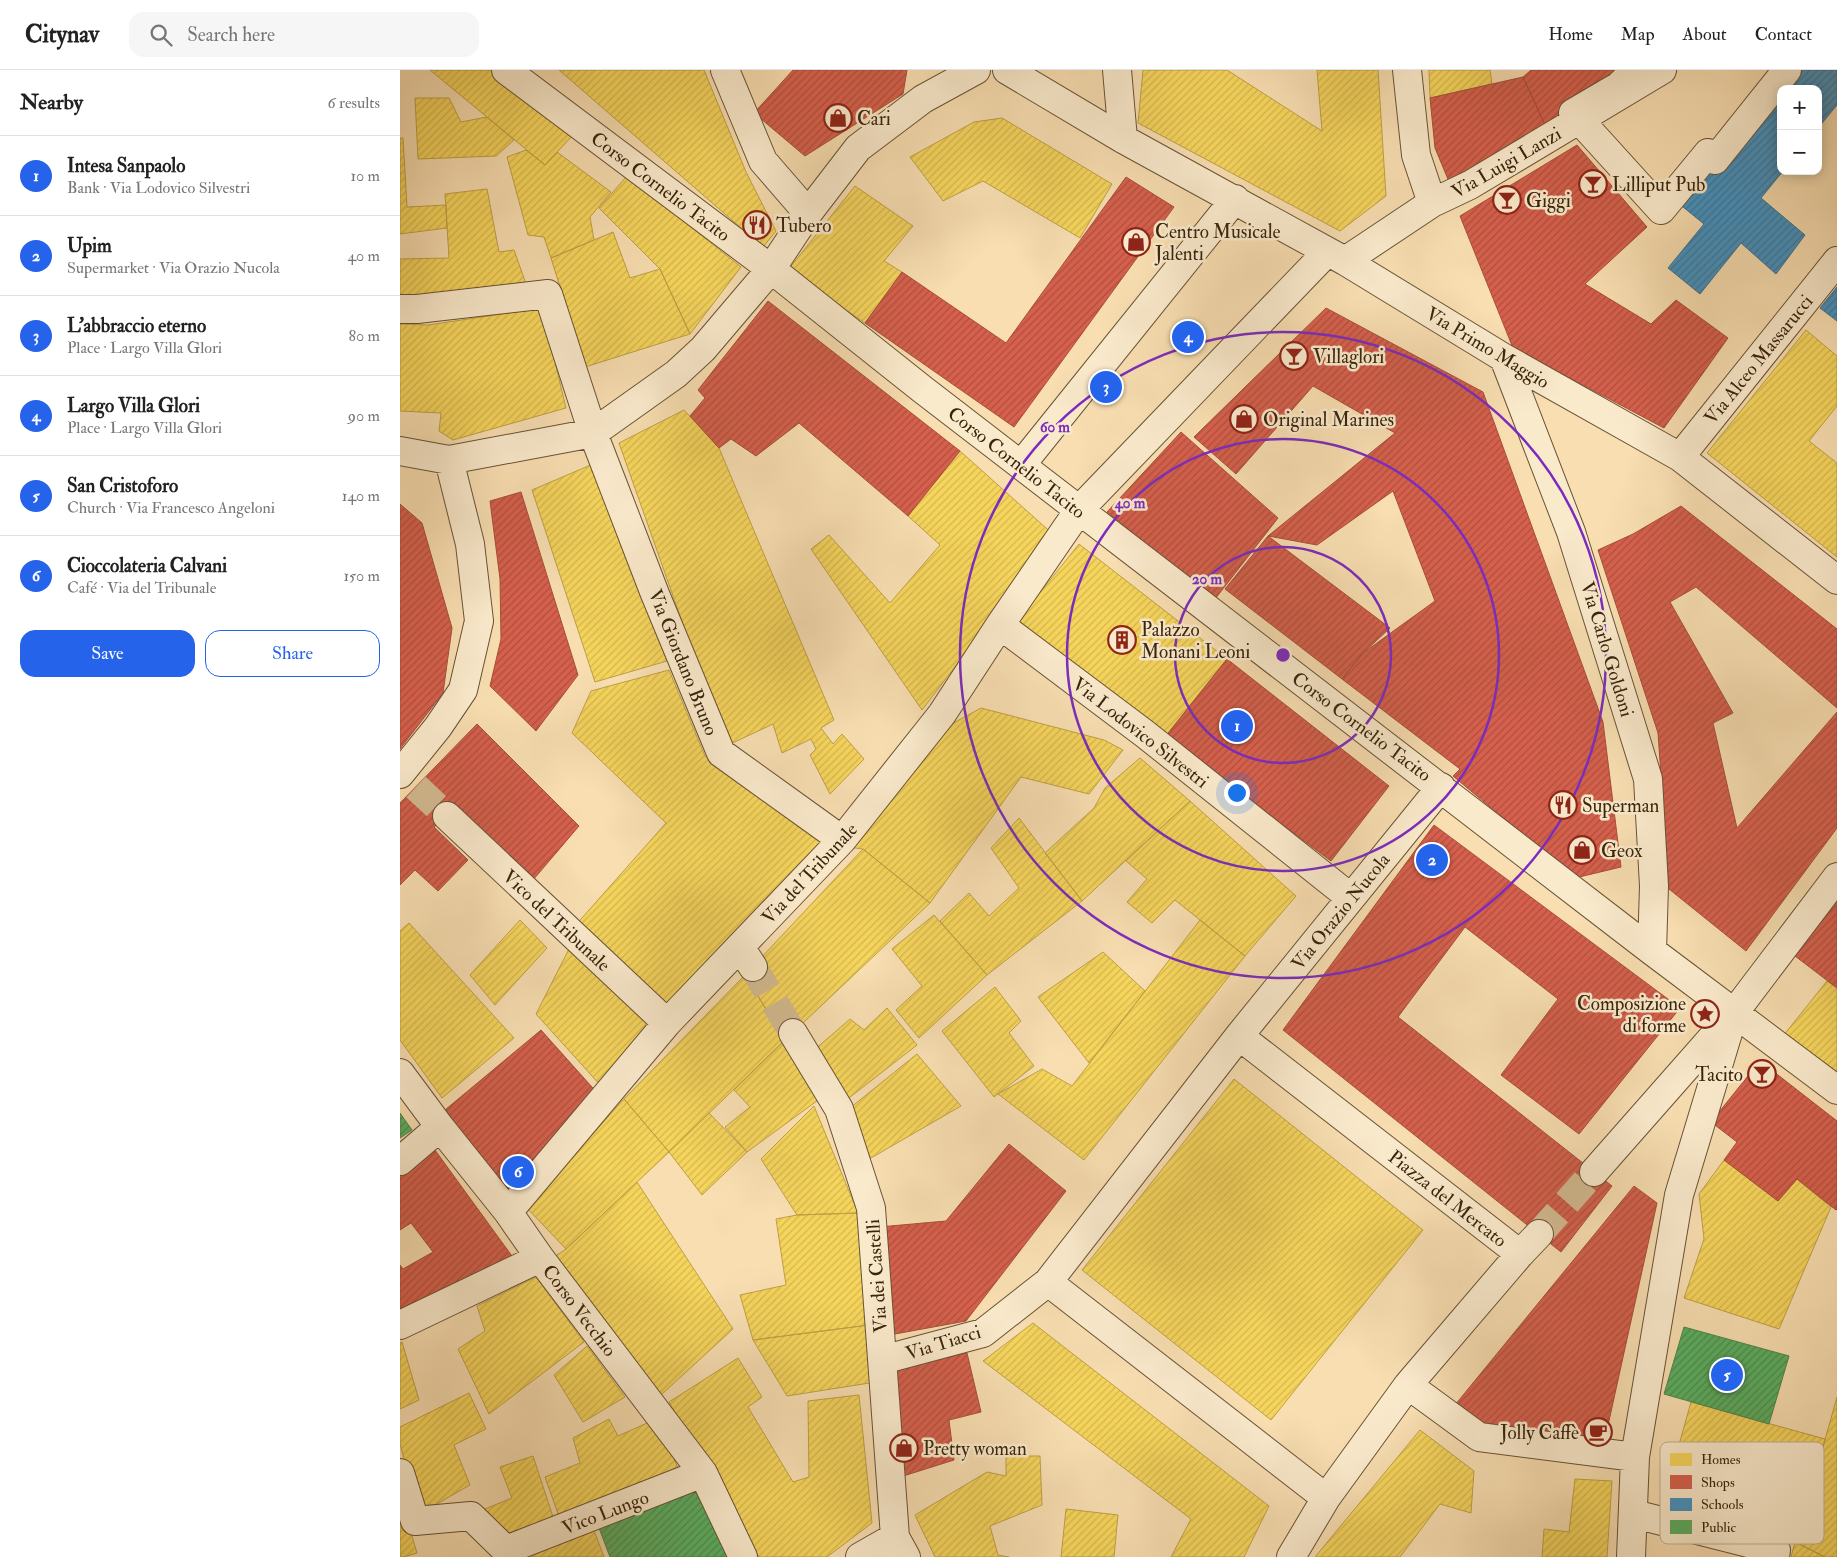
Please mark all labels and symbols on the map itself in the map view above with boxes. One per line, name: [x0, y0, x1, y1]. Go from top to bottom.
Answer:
shop icon: Cari: [823, 103, 853, 133]
place label: Cari: [857, 107, 891, 131]
street label: Via Luigi Lanzi: [1447, 122, 1566, 204]
street label: Corso Cornelio Tacito: [586, 127, 735, 247]
bar icon: Lilliput Pub: [1578, 169, 1608, 199]
place label: Lilliput Pub: [1612, 173, 1705, 198]
bar icon: Giggi: [1492, 185, 1522, 215]
place label: Giggi: [1526, 189, 1571, 213]
restaurant icon: Tubero: [742, 210, 772, 240]
place label: Tubero: [776, 214, 831, 238]
place label: Centro Musicale Jalenti: [1154, 220, 1281, 266]
shop icon: Centro Musicale Jalenti: [1121, 227, 1151, 257]
street label: Via Alceo Massarucci: [1699, 290, 1818, 429]
street label: Via Primo Maggio: [1421, 302, 1554, 394]
pin: 4: [1172, 318, 1204, 356]
bar icon: Villaglori: [1279, 341, 1309, 371]
place label: Villaglori: [1313, 345, 1384, 369]
pin: 3: [1090, 368, 1122, 406]
street label: Corso Cornelio Tacito: [943, 402, 1090, 524]
shop icon: Original Marines: [1229, 404, 1259, 434]
place label: Original Marines: [1263, 408, 1394, 432]
text: 60 m: [1040, 418, 1070, 437]
text: 40 m: [1114, 494, 1146, 513]
text: 20 m: [1192, 570, 1222, 589]
street label: Via Carlo Goldoni: [1575, 579, 1639, 720]
street label: Via Giordano Bruno: [643, 586, 723, 739]
place label: Palazzo Monani Leoni: [1141, 618, 1250, 664]
building icon: Palazzo Monani Leoni: [1107, 625, 1137, 655]
centre of rings: [1274, 646, 1292, 664]
street label: Corso Cornelio Tacito: [1287, 667, 1436, 787]
street label: Via Lodovico Silvestri: [1067, 672, 1213, 794]
pin: 1: [1221, 707, 1253, 745]
your location: [1224, 780, 1250, 806]
restaurant icon: Superman: [1548, 790, 1578, 820]
place label: Superman: [1582, 794, 1659, 819]
street label: Via del Tribunale: [757, 818, 863, 929]
shop icon: Geox: [1567, 835, 1597, 865]
place label: Geox: [1601, 839, 1643, 863]
pin: 2: [1416, 841, 1448, 879]
street label: Via Orazio Nucola: [1286, 848, 1395, 975]
street label: Vico del Tribunale: [497, 865, 615, 977]
place label: Composizione di forme: [1577, 992, 1686, 1038]
place icon: Composizione di forme: [1690, 999, 1720, 1029]
bar icon: Tacito: [1747, 1059, 1777, 1089]
place label: Tacito: [1695, 1063, 1743, 1087]
street label: Piazza del Mercato: [1383, 1145, 1512, 1253]
pin: 6: [502, 1153, 534, 1191]
street label: Via dei Castelli: [861, 1218, 893, 1333]
street label: Corso Vecchio: [537, 1260, 622, 1361]
street label: Via Tiacci: [903, 1320, 984, 1366]
pin: 5: [1711, 1356, 1743, 1394]
cafe icon: Jolly Caffè: [1583, 1417, 1613, 1447]
place label: Jolly Caffè: [1499, 1421, 1579, 1445]
shop icon: Pretty woman: [889, 1433, 919, 1463]
place label: Pretty woman: [923, 1437, 1027, 1461]
legend: [1660, 1442, 1824, 1544]
text: Homes: [1701, 1451, 1741, 1468]
text: Shops: [1701, 1474, 1735, 1492]
street label: Vico Lungo: [559, 1485, 652, 1540]
text: Schools: [1701, 1496, 1744, 1513]
text: Public: [1701, 1519, 1736, 1536]

